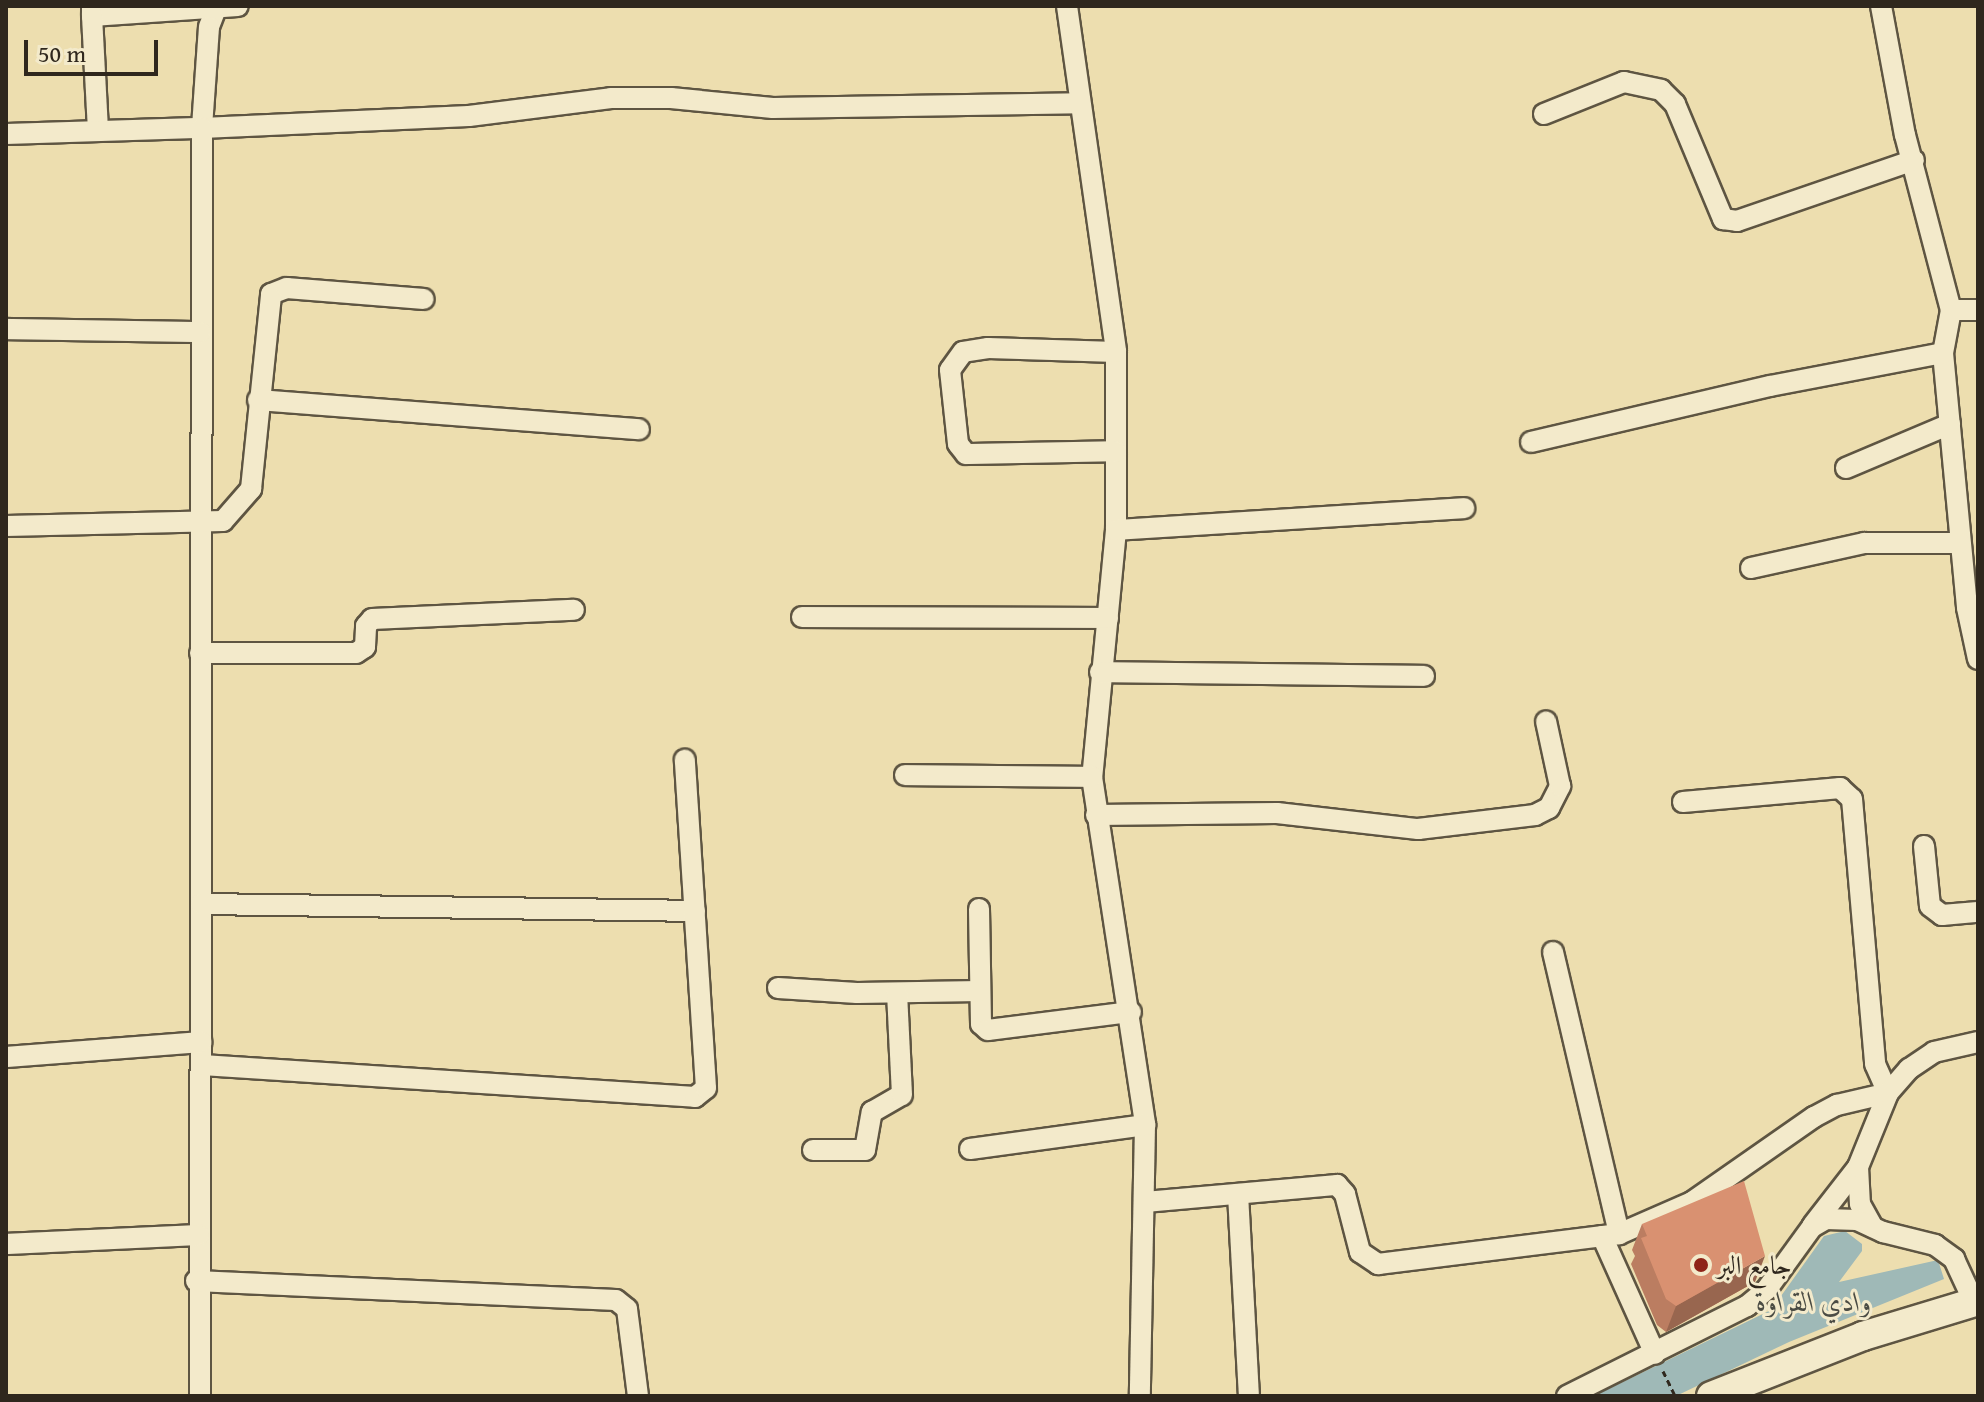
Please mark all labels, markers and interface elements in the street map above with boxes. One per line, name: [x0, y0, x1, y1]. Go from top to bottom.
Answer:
scale bar: [28, 24, 162, 74]
text: 50 m: [38, 36, 86, 71]
place label: جامع البر: [1717, 1249, 1792, 1281]
marker: جامع البر: [1692, 1256, 1710, 1274]
water label: وادي القراوة: [1756, 1284, 1872, 1318]

